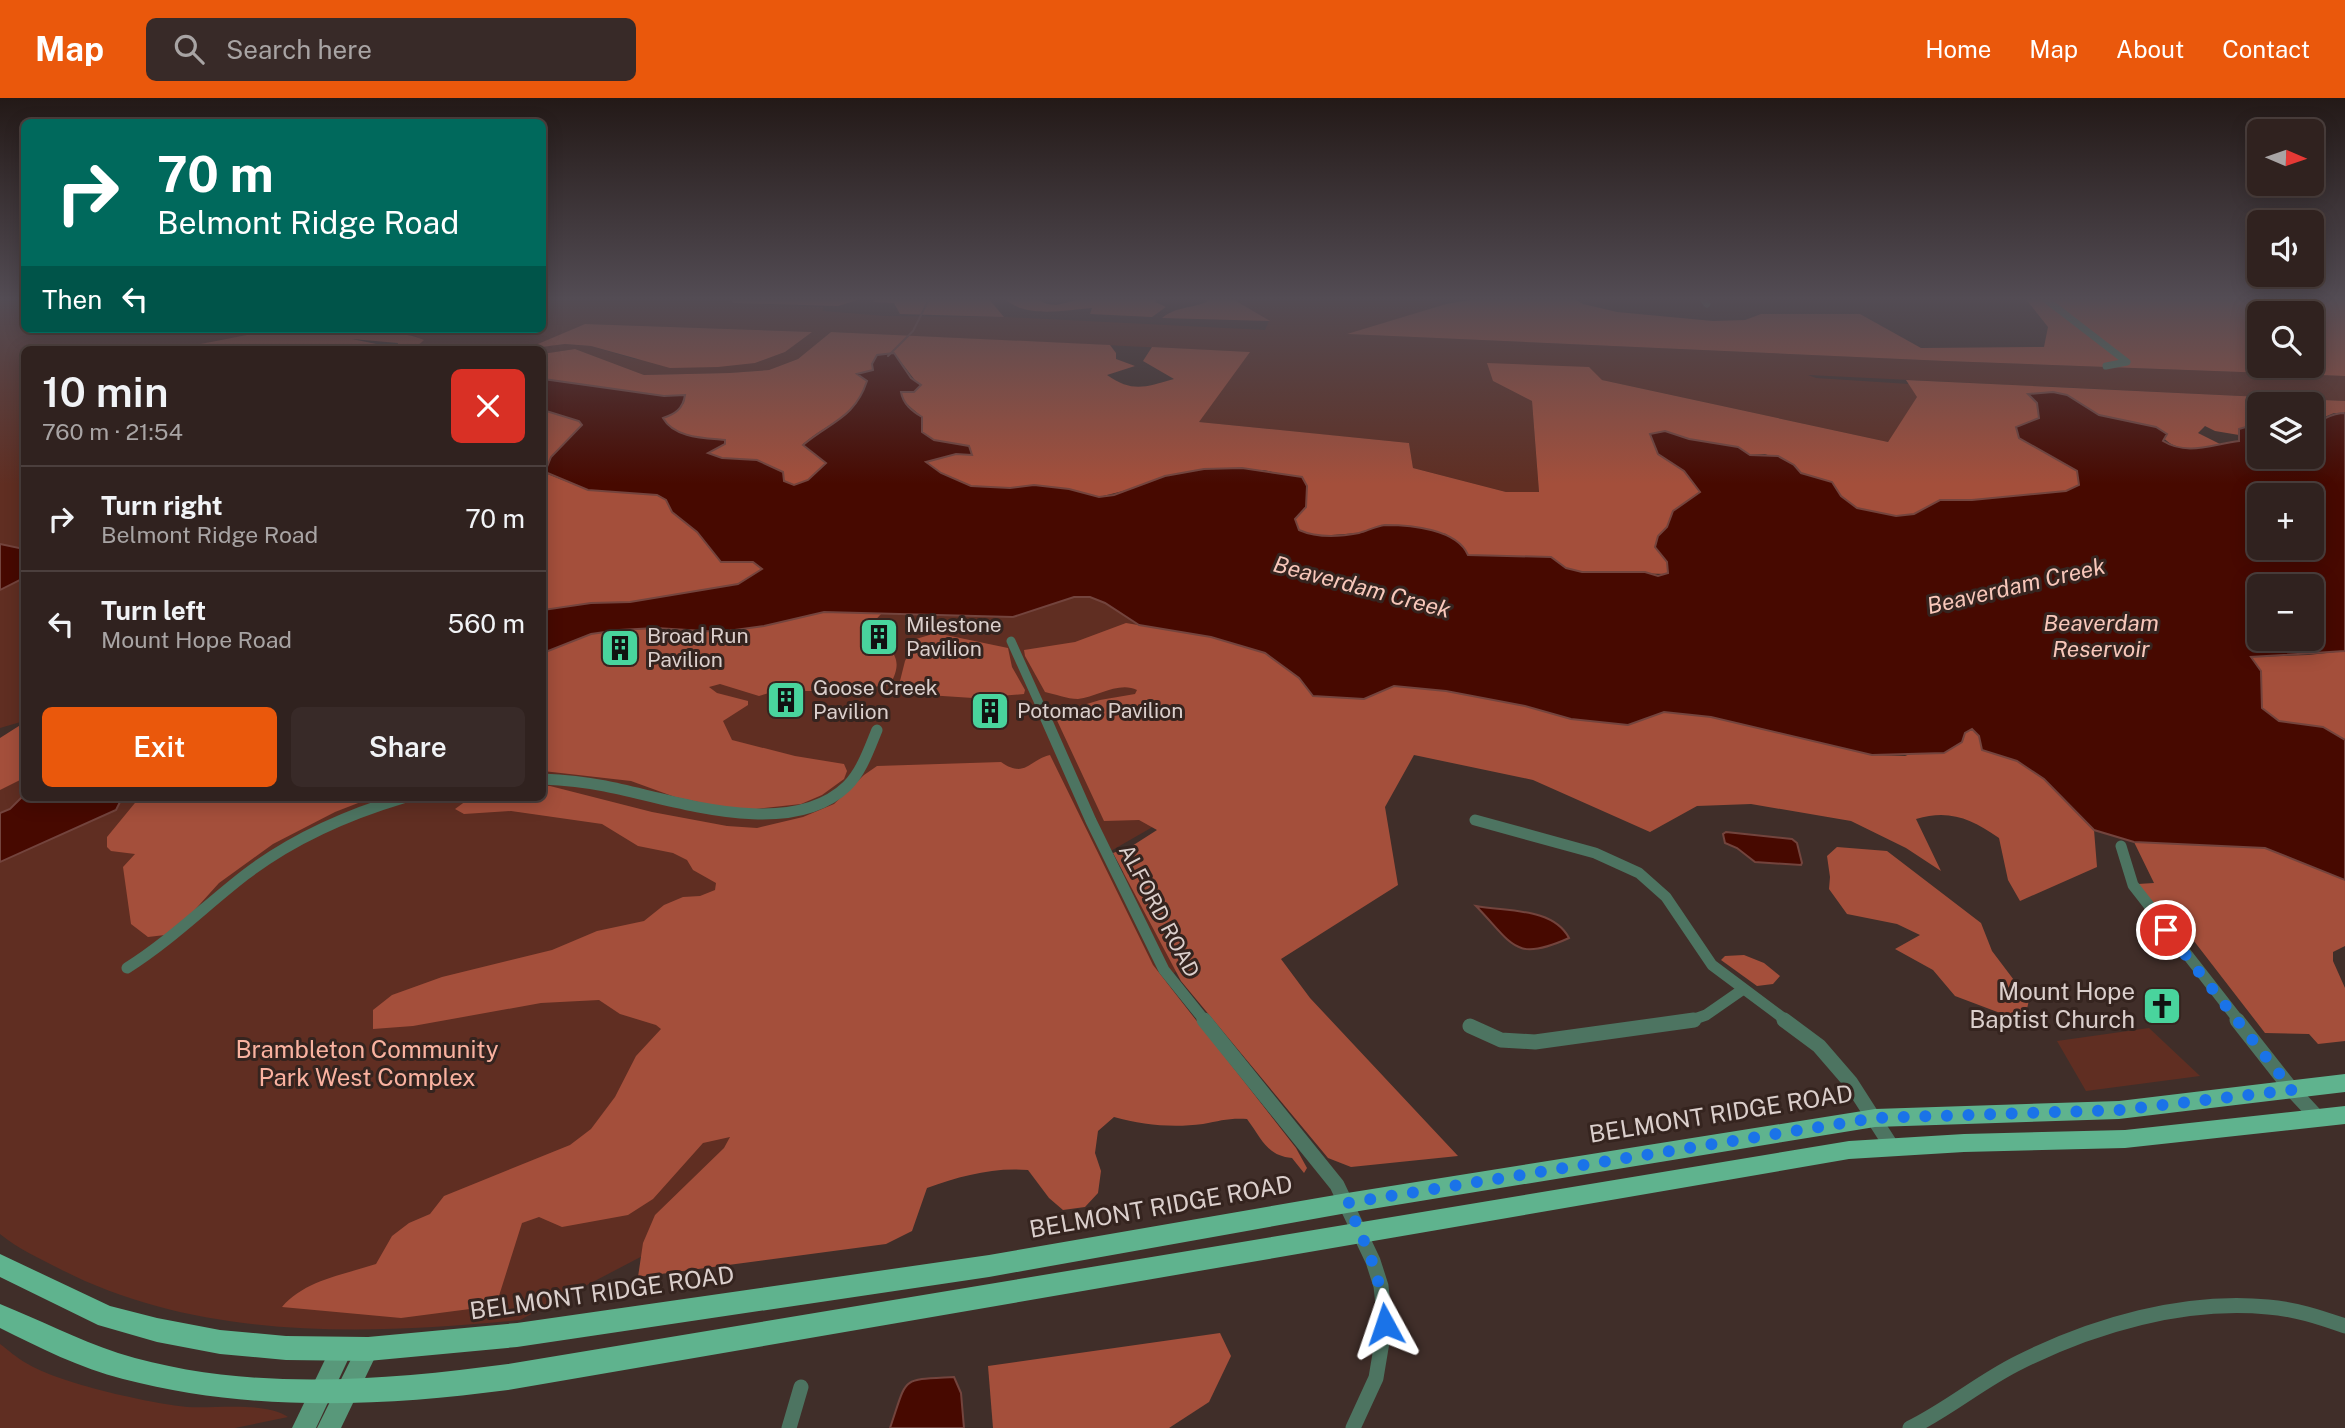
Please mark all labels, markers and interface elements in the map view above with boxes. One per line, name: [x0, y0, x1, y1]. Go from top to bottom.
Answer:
search box: [146, 18, 636, 81]
text: Map: [35, 30, 104, 68]
icon: search: [170, 30, 208, 68]
text: Search here: [226, 34, 372, 65]
text: Home: [1925, 35, 1991, 63]
text: Map: [2029, 35, 2078, 63]
text: About: [2116, 35, 2184, 63]
text: Contact: [2222, 35, 2310, 63]
north arrow: [2247, 119, 2324, 196]
map controls: [2247, 119, 2324, 651]
text: 70 m: [157, 145, 274, 203]
icon: right: [42, 147, 133, 238]
text: Belmont Ridge Road: [157, 204, 459, 241]
button: sound: [2247, 210, 2324, 287]
icon: left: [116, 280, 154, 318]
text: Then: [42, 284, 102, 315]
button: search: [2247, 301, 2324, 378]
text: 10 min: [42, 367, 168, 416]
button: close: [451, 369, 525, 443]
button: layers: [2247, 392, 2324, 469]
text: 760 m · 21:54: [42, 418, 183, 445]
button: +: [2247, 483, 2324, 560]
text: Turn right: [101, 490, 223, 521]
icon: right: [42, 500, 80, 538]
text: 70 m: [465, 503, 525, 534]
text: Belmont Ridge Road: [101, 521, 318, 548]
water label: Beaverdam Creek: [1271, 550, 1454, 623]
water label: Beaverdam Creek: [1924, 552, 2108, 619]
button: −: [2247, 574, 2324, 651]
text: Turn left: [101, 595, 206, 626]
icon: left: [42, 605, 80, 643]
text: 560 m: [448, 608, 525, 639]
water label: Beaverdam Reservoir: [2043, 609, 2159, 662]
place label: Milestone Pavilion: [906, 612, 1002, 661]
building icon: Milestone Pavilion: [858, 616, 900, 658]
place label: Broad Run Pavilion: [647, 623, 749, 672]
text: Mount Hope Road: [101, 626, 292, 653]
building icon: Broad Run Pavilion: [599, 627, 641, 669]
place label: Goose Creek Pavilion: [813, 675, 938, 724]
building icon: Goose Creek Pavilion: [765, 679, 807, 721]
building icon: Potomac Pavilion: [969, 690, 1011, 732]
place label: Potomac Pavilion: [1017, 698, 1183, 723]
button: Exit: [42, 707, 277, 787]
button: Share: [291, 707, 525, 787]
street label: ALFORD ROAD: [1114, 840, 1205, 982]
pin: [2136, 900, 2196, 960]
icon: arrive: [2147, 911, 2185, 949]
place label: Mount Hope Baptist Church: [1969, 977, 2135, 1033]
church icon: Mount Hope Baptist Church: [2141, 985, 2183, 1027]
park label: Brambleton Community Park West Complex: [236, 1035, 499, 1091]
street label: BELMONT RIDGE ROAD: [1587, 1078, 1855, 1148]
street label: BELMONT RIDGE ROAD: [1027, 1169, 1295, 1243]
street label: BELMONT RIDGE ROAD: [468, 1260, 736, 1324]
position arrow: [1348, 1287, 1422, 1361]

